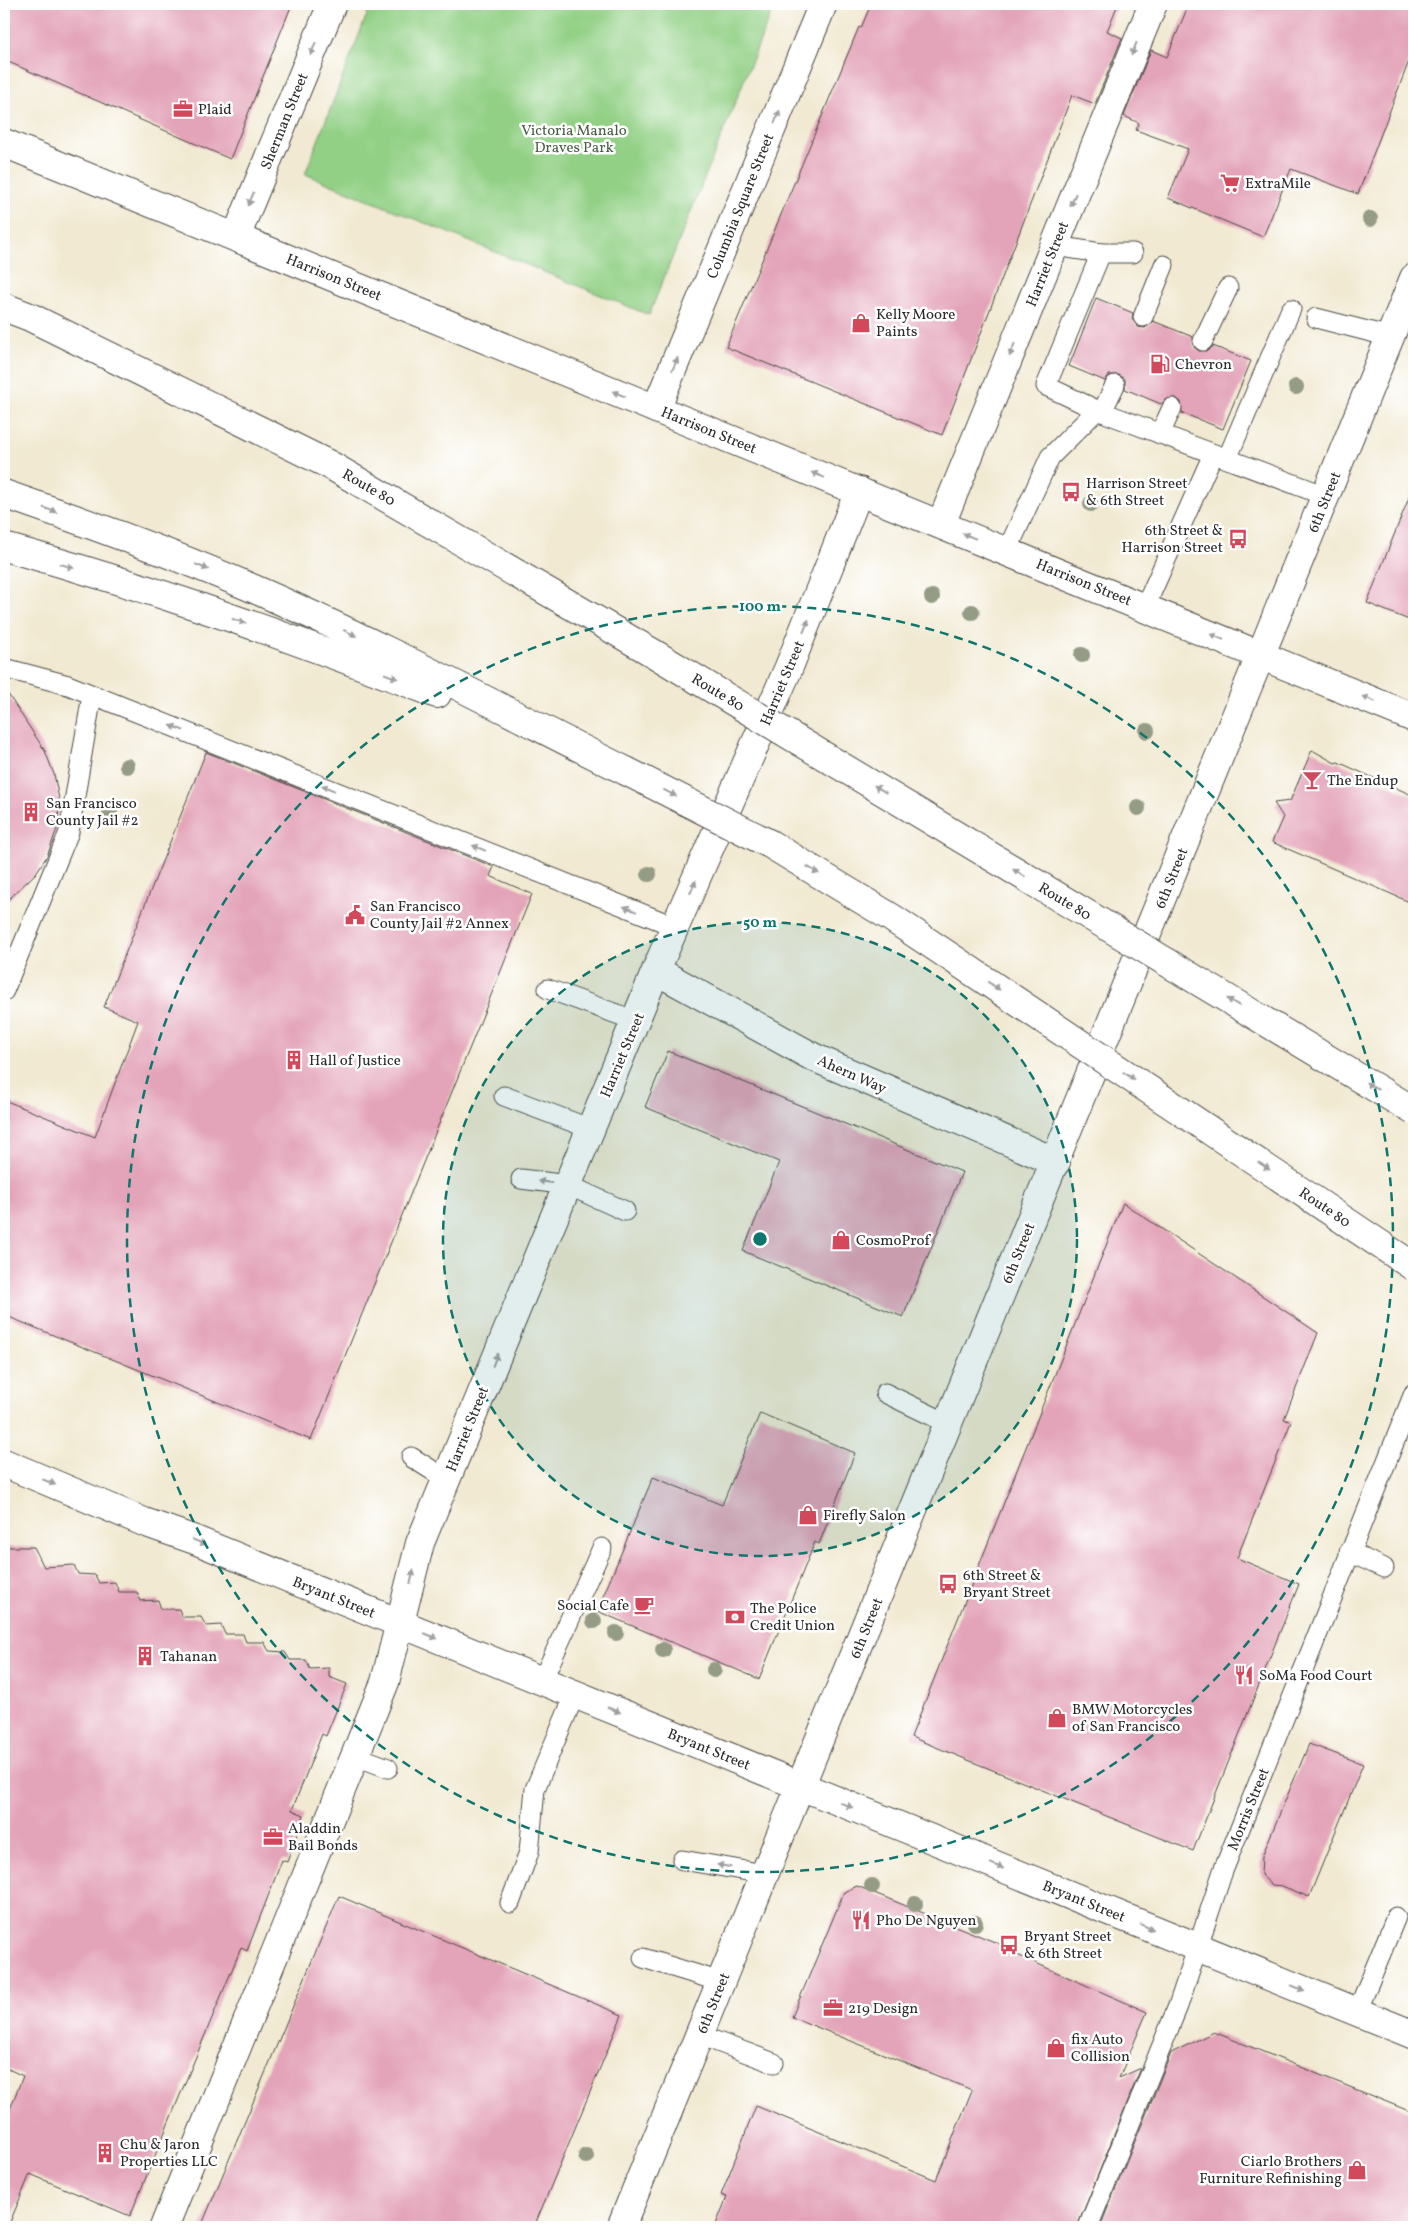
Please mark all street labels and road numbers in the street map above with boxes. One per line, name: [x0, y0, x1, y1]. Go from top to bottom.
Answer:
street label: Sherman Street: [256, 70, 314, 173]
street label: Columbia Square Street: [703, 131, 780, 282]
street label: Harriet Street: [1022, 219, 1075, 310]
street label: Harrison Street: [282, 250, 384, 307]
street label: Harrison Street: [657, 403, 759, 460]
street label: Route 80: [338, 465, 399, 512]
street label: 6th Street: [1304, 469, 1347, 536]
street label: Harrison Street: [1032, 555, 1134, 612]
street label: Harriet Street: [756, 638, 811, 729]
street label: Route 80: [687, 669, 748, 717]
street label: 6th Street: [1151, 845, 1194, 912]
street label: Route 80: [1034, 878, 1095, 926]
street label: Harriet Street: [596, 1010, 651, 1101]
street label: Ahern Way: [814, 1051, 889, 1100]
street label: Route 80: [1294, 1183, 1354, 1233]
street label: 6th Street: [998, 1220, 1041, 1287]
street label: Harriet Street: [442, 1384, 495, 1475]
street label: Bryant Street: [289, 1572, 378, 1625]
street label: 6th Street: [846, 1595, 889, 1662]
street label: Bryant Street: [664, 1724, 753, 1777]
street label: Morris Street: [1223, 1765, 1276, 1854]
street label: Bryant Street: [1039, 1876, 1128, 1929]
street label: 6th Street: [693, 1970, 736, 2037]

